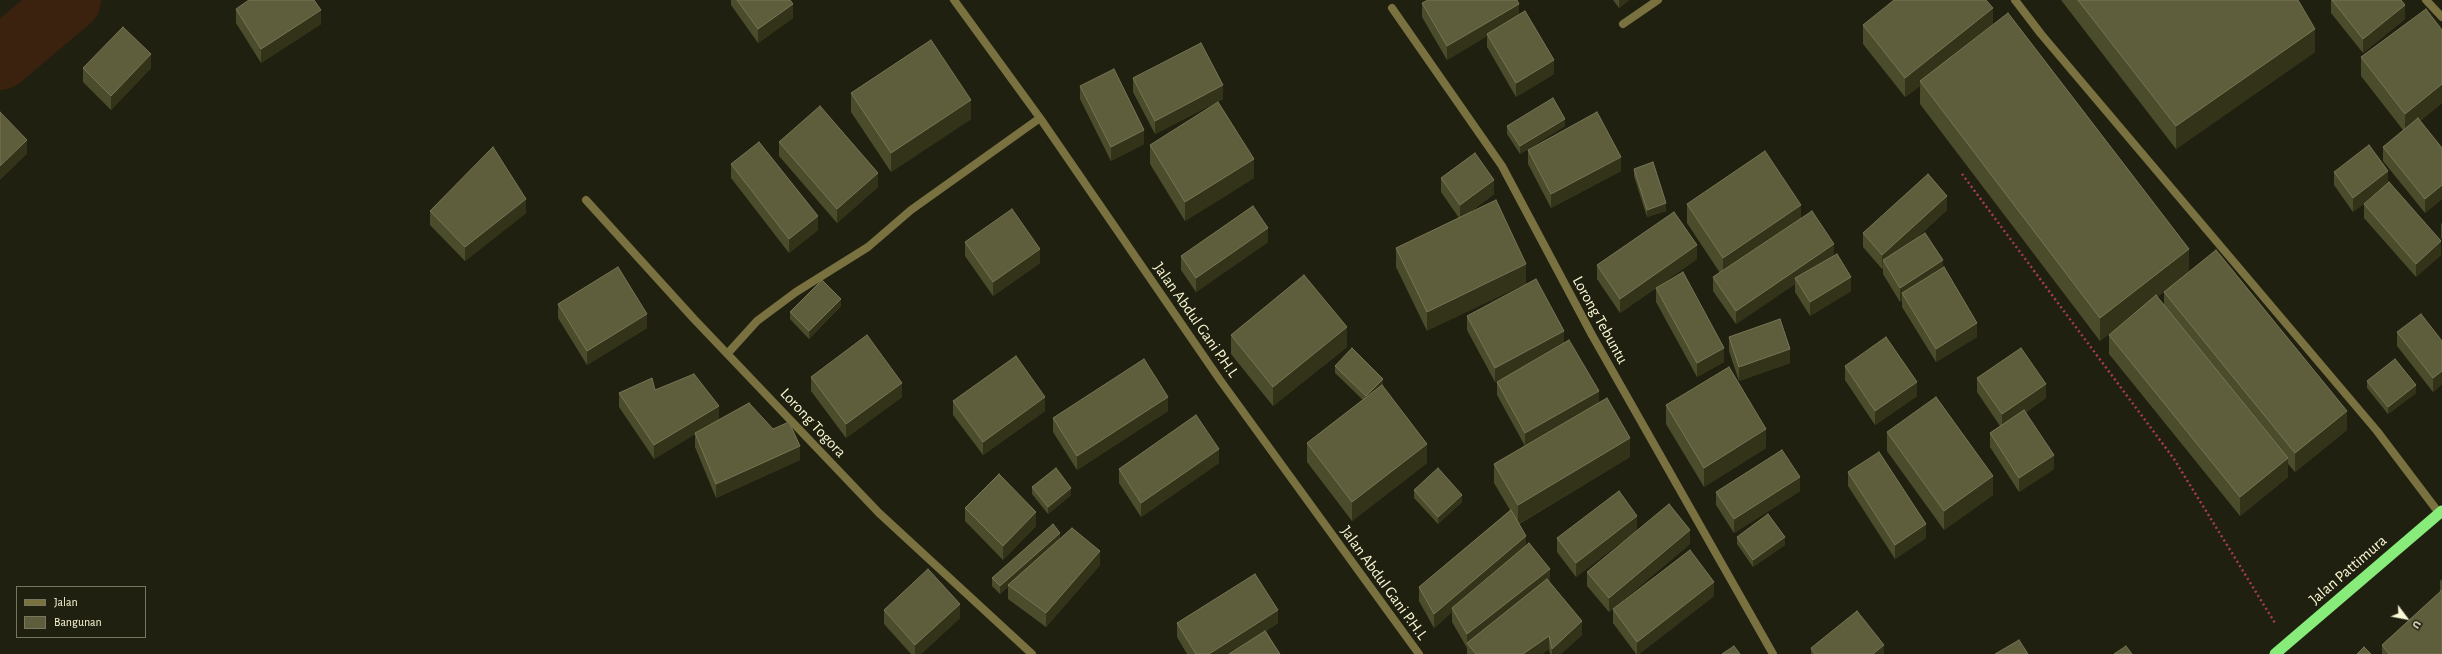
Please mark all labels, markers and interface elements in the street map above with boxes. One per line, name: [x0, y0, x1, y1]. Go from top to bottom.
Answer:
street label: Jalan Abdul Gani P.H.L: [1149, 259, 1243, 381]
street label: Lorong Tebuntu: [1568, 273, 1632, 367]
street label: Lorong Togora: [776, 384, 850, 462]
street label: Jalan Abdul Gani P.H.L: [1336, 522, 1432, 644]
street label: Jalan Pattimura: [2305, 531, 2391, 609]
legend: [16, 586, 146, 638]
text: Jalan: [54, 596, 78, 608]
north arrow: [2386, 598, 2426, 638]
text: Bangunan: [54, 616, 102, 628]
text: U: [2410, 619, 2423, 631]

